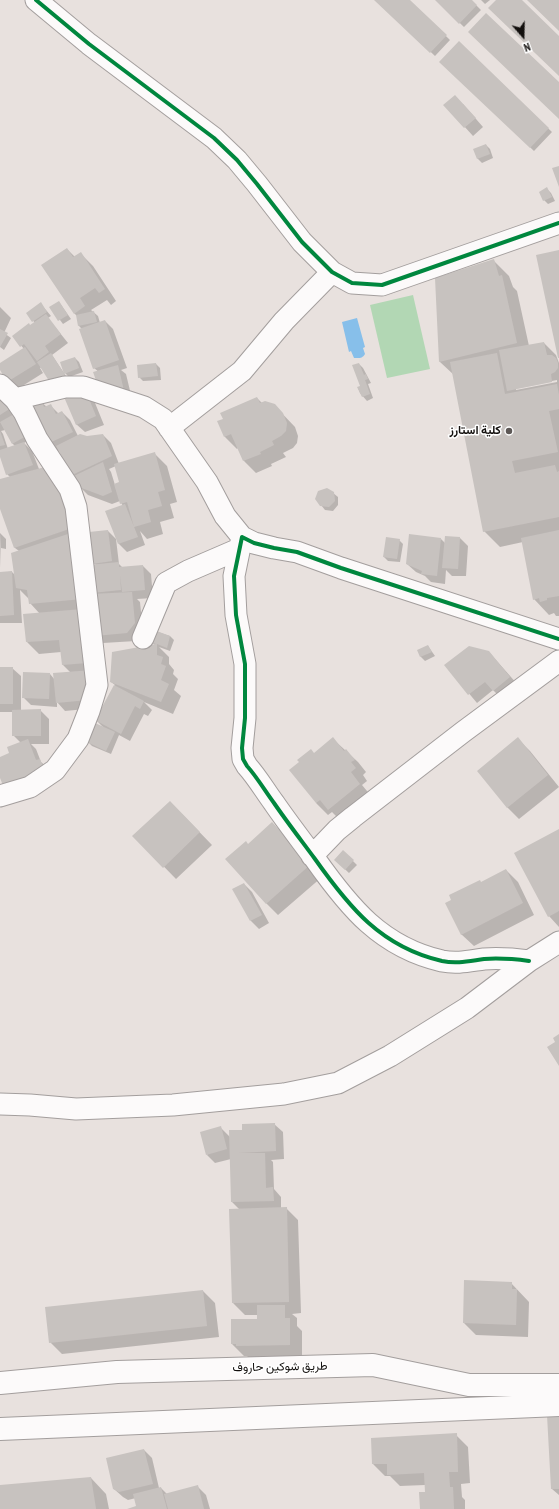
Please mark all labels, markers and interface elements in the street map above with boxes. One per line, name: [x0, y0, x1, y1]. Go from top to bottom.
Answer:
north arrow: [503, 16, 543, 56]
text: N: [522, 40, 532, 55]
place label: كلية استارز: [449, 424, 501, 438]
marker: كلية استارز: [504, 426, 514, 436]
street label: طريق شوكين حاروف: [232, 1359, 328, 1375]

